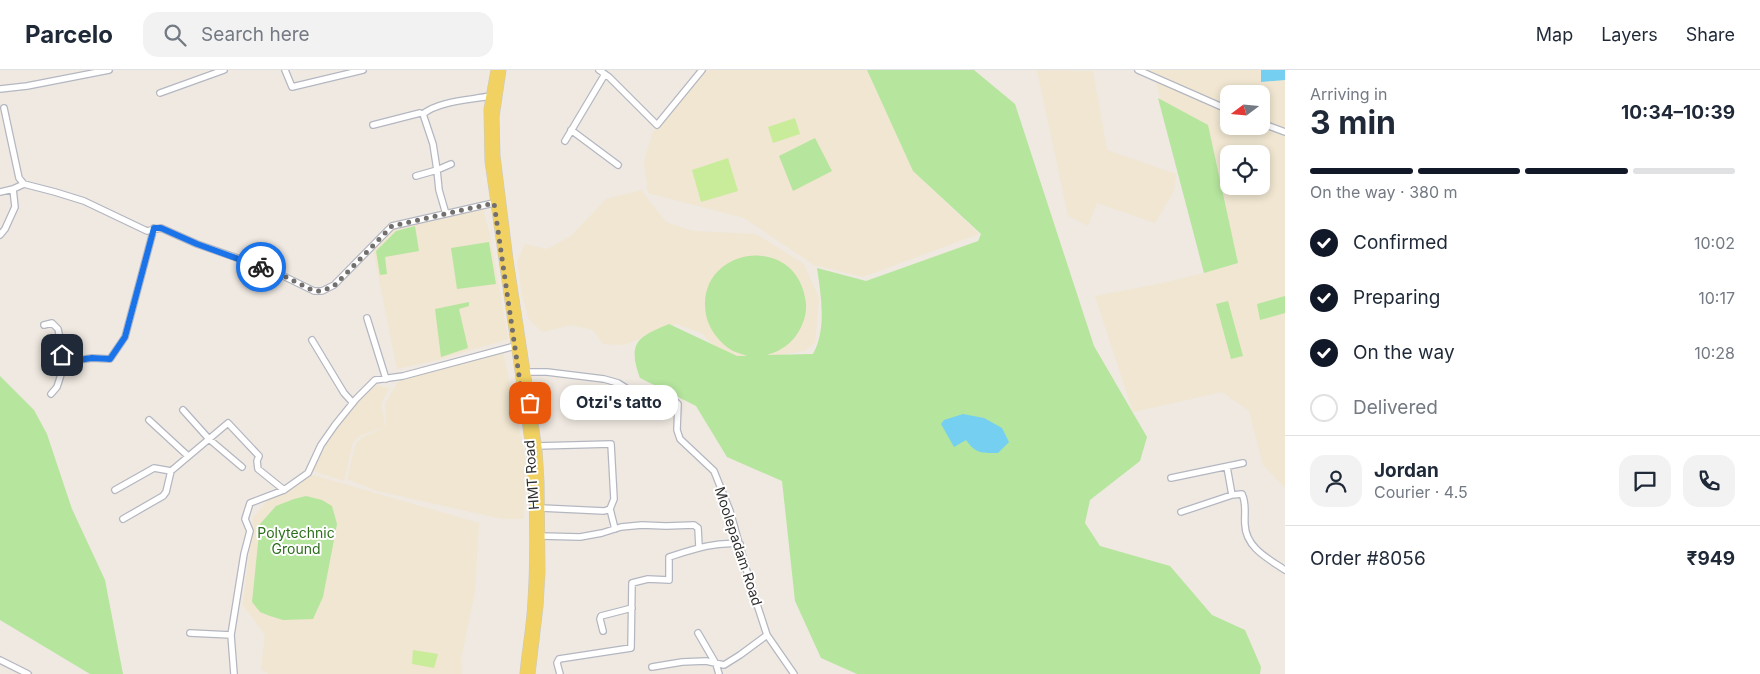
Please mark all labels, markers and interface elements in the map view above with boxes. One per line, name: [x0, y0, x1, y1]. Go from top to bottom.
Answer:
search box: [143, 12, 493, 57]
text: Parcelo: [25, 20, 113, 49]
icon: search: [161, 21, 189, 49]
text: Search here: [201, 23, 310, 46]
text: Map: [1536, 24, 1573, 45]
text: Layers: [1601, 24, 1658, 45]
text: Share: [1686, 24, 1735, 45]
text: Arriving in: [1310, 84, 1387, 104]
north arrow: [1220, 85, 1270, 135]
map controls: [1220, 85, 1270, 195]
text: 10:34–10:39: [1621, 101, 1735, 124]
text: 3 min: [1310, 103, 1396, 142]
button: locate: [1220, 145, 1270, 195]
text: On the way · 380 m: [1310, 182, 1458, 202]
icon: check: [1310, 229, 1338, 257]
text: Confirmed: [1353, 231, 1448, 254]
text: 10:02: [1694, 233, 1735, 253]
courier: [236, 242, 286, 292]
icon: bike: [247, 253, 275, 281]
icon: check: [1310, 284, 1338, 312]
text: Preparing: [1353, 286, 1440, 309]
text: 10:17: [1698, 288, 1735, 308]
pin: [41, 334, 83, 376]
icon: check: [1310, 339, 1338, 367]
icon: home: [48, 341, 76, 369]
text: On the way: [1353, 341, 1455, 364]
text: 10:28: [1694, 343, 1735, 363]
pin: [509, 382, 551, 424]
callout: Otzi's tatto: [560, 386, 678, 420]
icon: bag: [516, 389, 544, 417]
text: Otzi's tatto: [576, 392, 662, 412]
text: Delivered: [1353, 396, 1438, 419]
street label: HMT Road: [520, 440, 542, 510]
button: person: [1310, 455, 1362, 507]
button: chat: [1619, 455, 1671, 507]
button: phone: [1683, 455, 1735, 507]
text: Jordan: [1374, 459, 1439, 482]
text: Courier · 4.5: [1374, 482, 1468, 502]
street label: Moolepadam Road: [712, 484, 766, 608]
park label: Polytechnic Ground: [257, 524, 335, 557]
text: Order #8056: [1310, 547, 1426, 570]
text: ₹949: [1687, 547, 1735, 570]

